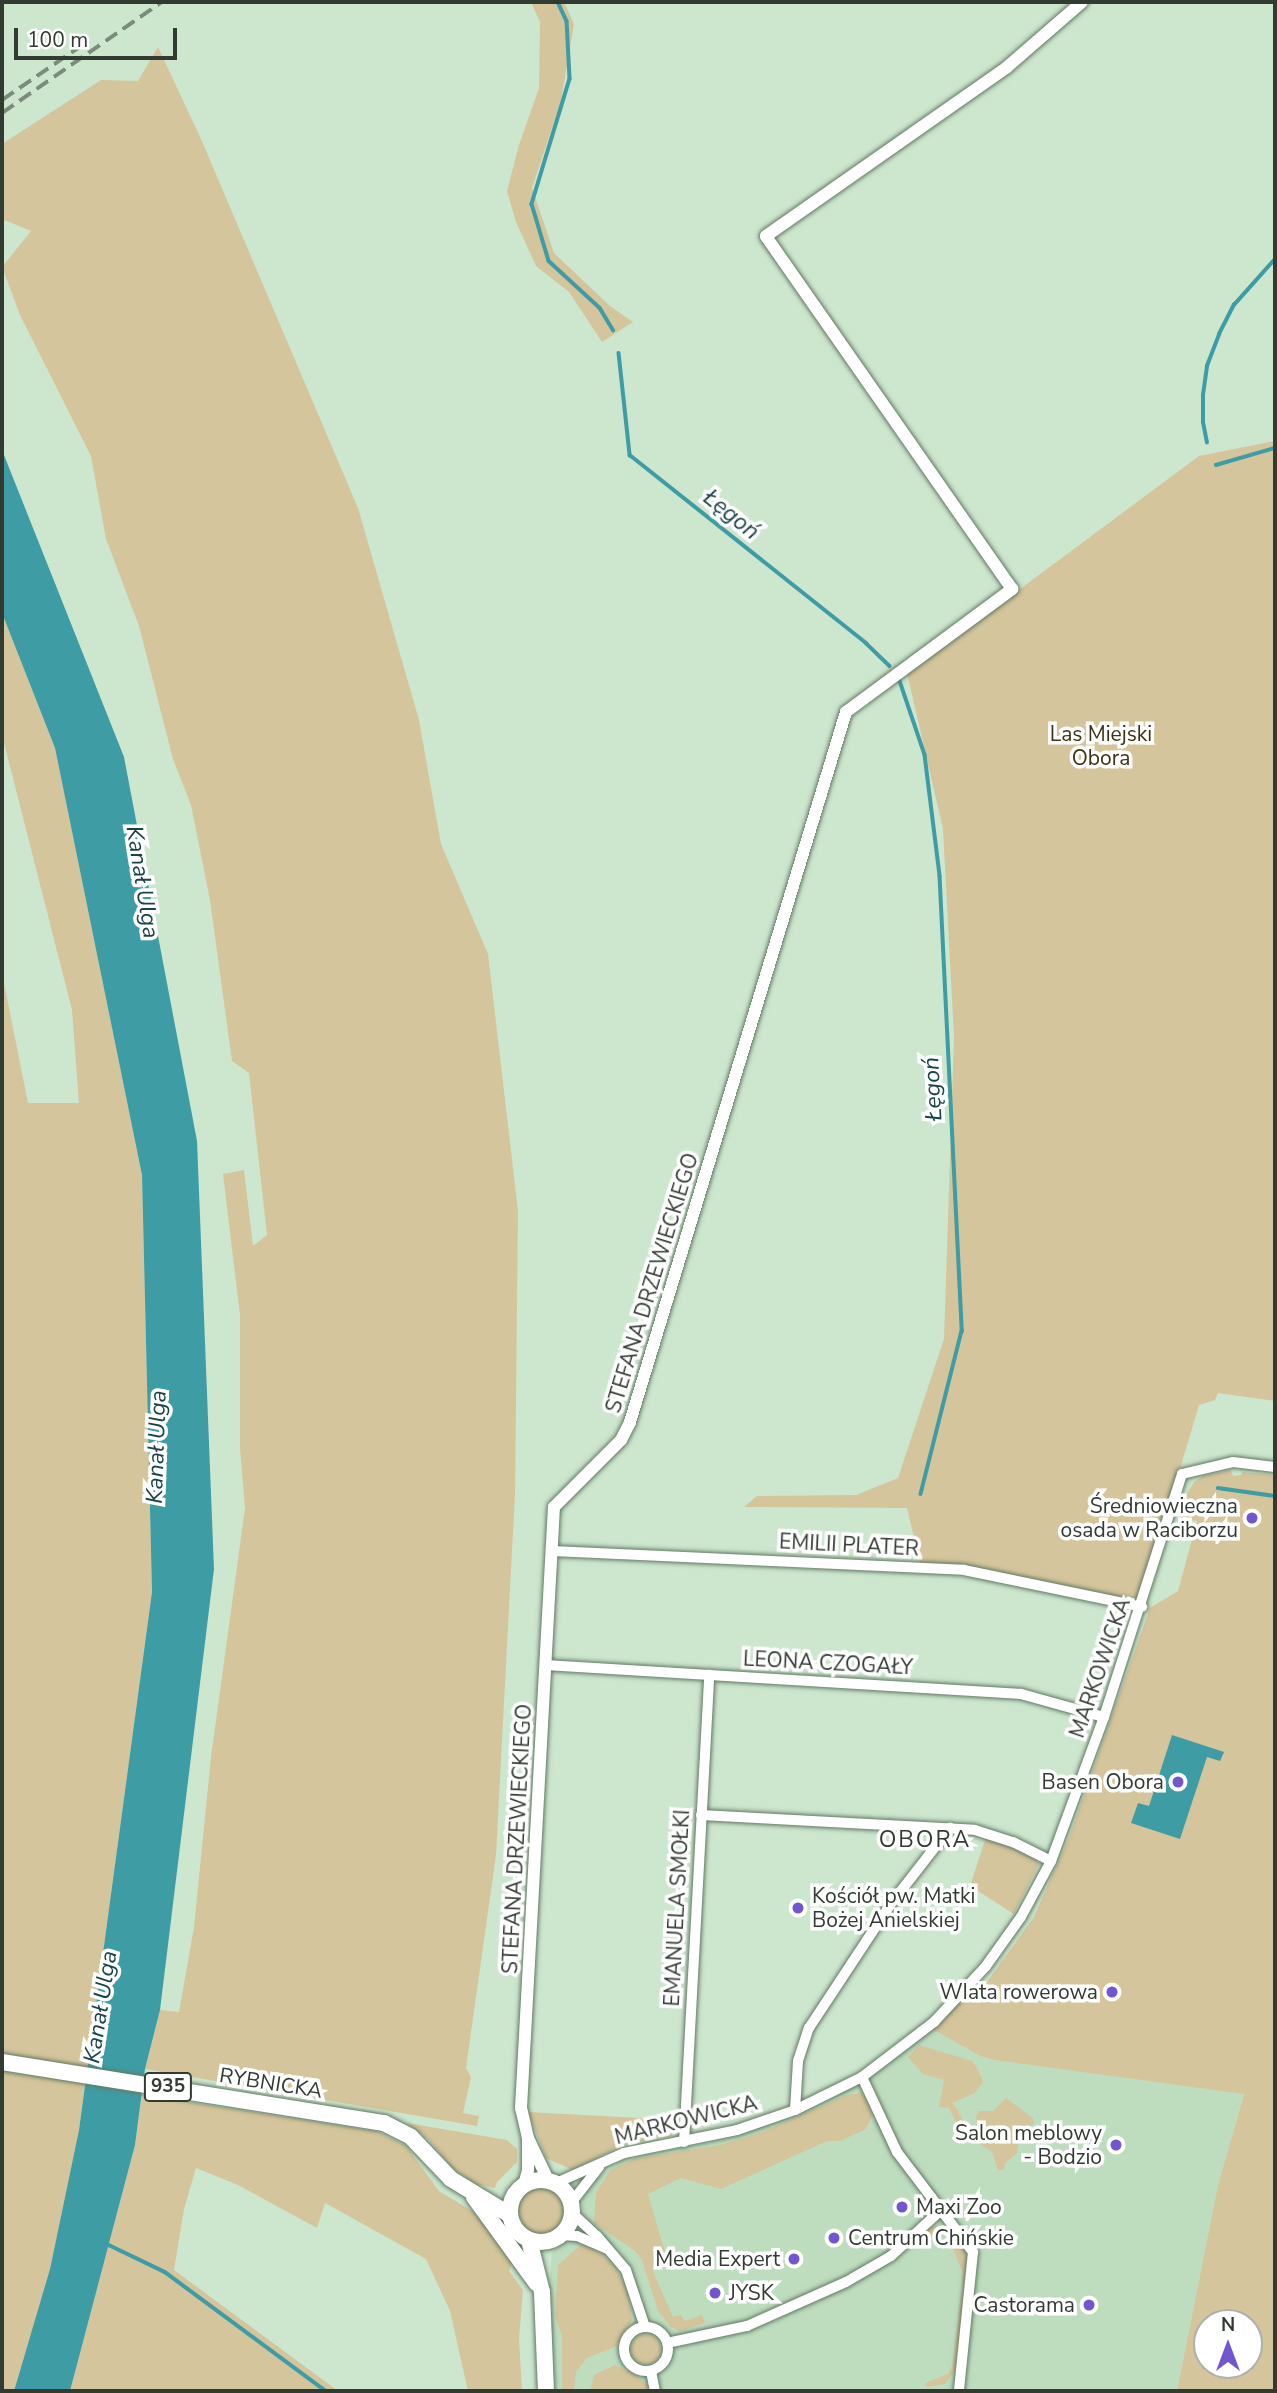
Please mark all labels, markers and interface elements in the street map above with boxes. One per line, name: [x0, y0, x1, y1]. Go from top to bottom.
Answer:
scale bar: [18, 14, 180, 58]
text: 100 m: [27, 26, 88, 54]
water label: Łęgoń: [697, 484, 765, 546]
park label: Las Miejski Obora: [1050, 721, 1152, 771]
water label: Kanał Ulga: [119, 824, 165, 940]
water label: Łęgoń: [918, 1056, 948, 1122]
street label: STEFANA DRZEWIECKIEGO: [600, 1150, 704, 1416]
water label: Kanał Ulga: [141, 1390, 173, 1504]
place label: Średniowieczna osada w Raciborzu: [1061, 1493, 1238, 1543]
marker: Średniowieczna osada w Raciborzu: [1244, 1510, 1260, 1526]
street label: EMILII PLATER: [778, 1529, 920, 1561]
street label: MARKOWICKA: [1064, 1595, 1136, 1741]
street label: LEONA CZOGAŁY: [742, 1646, 914, 1680]
street label: STEFANA DRZEWIECKIEGO: [497, 1703, 537, 1975]
place label: Basen Obora: [1042, 1769, 1164, 1795]
marker: Basen Obora: [1170, 1774, 1186, 1790]
street label: EMANUELA SMOŁKI: [659, 1809, 695, 2007]
district label: OBORA: [879, 1826, 971, 1854]
place label: Kościół pw. Matki Bożej Anielskiej: [812, 1883, 975, 1933]
marker: Kościół pw. Matki Bożej Anielskiej: [790, 1900, 806, 1916]
water label: Kanał Ulga: [78, 1949, 124, 2065]
place label: WIata rowerowa: [939, 1979, 1098, 2005]
marker: WIata rowerowa: [1104, 1984, 1120, 2000]
street label: RYBNICKA: [218, 2062, 324, 2104]
road number: 935: [144, 2072, 192, 2102]
street label: MARKOWICKA: [612, 2090, 760, 2150]
place label: Salon meblowy - Bodzio: [955, 2120, 1102, 2170]
marker: Salon meblowy - Bodzio: [1108, 2137, 1124, 2153]
place label: Maxi Zoo: [916, 2194, 1002, 2220]
marker: Maxi Zoo: [894, 2199, 910, 2215]
place label: Centrum Chińskie: [848, 2225, 1014, 2251]
marker: Centrum Chińskie: [826, 2230, 842, 2246]
place label: Media Expert: [655, 2246, 780, 2272]
marker: Media Expert: [786, 2251, 802, 2267]
place label: JYSK: [729, 2280, 774, 2306]
marker: JYSK: [707, 2285, 723, 2301]
place label: Castorama: [974, 2292, 1075, 2318]
marker: Castorama: [1081, 2297, 1097, 2313]
north arrow: [1193, 2309, 1263, 2379]
text: N: [1221, 2312, 1235, 2338]

